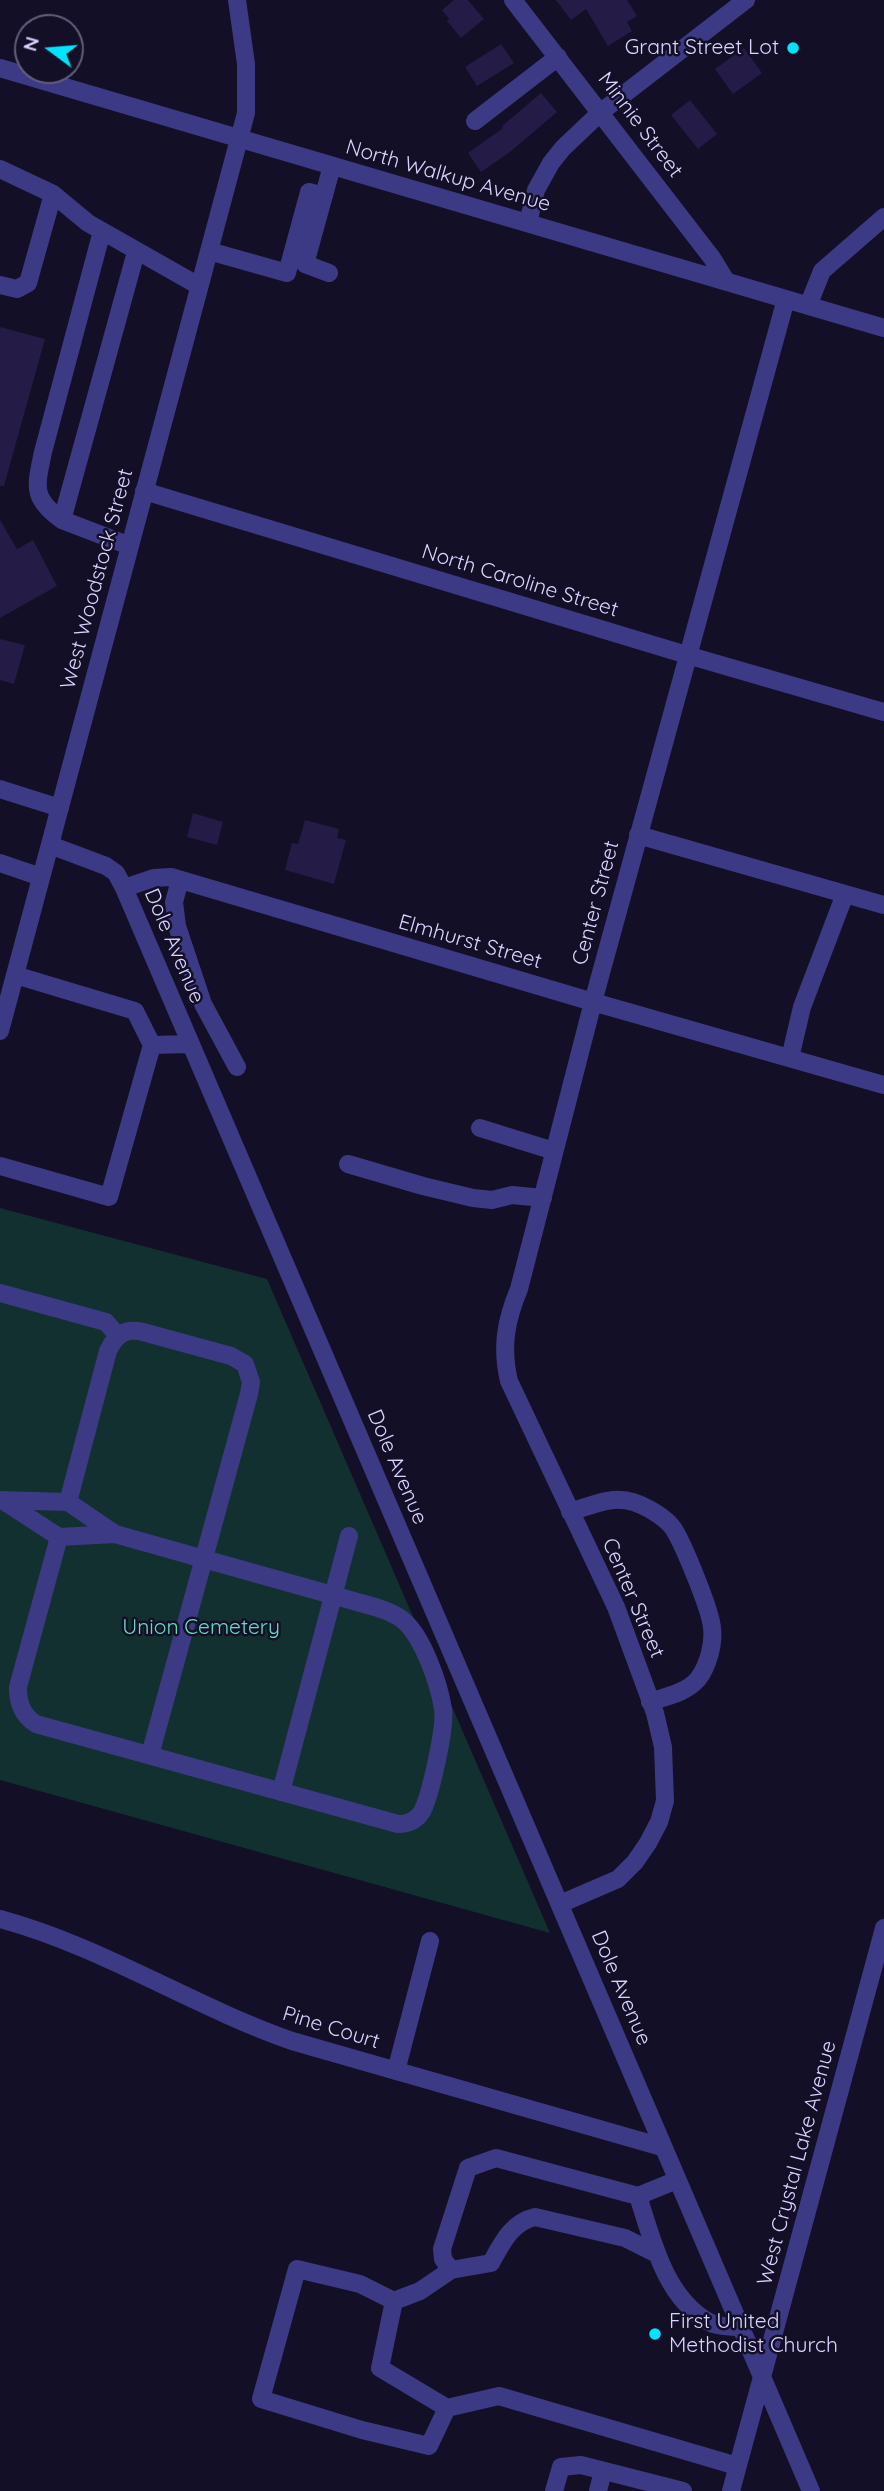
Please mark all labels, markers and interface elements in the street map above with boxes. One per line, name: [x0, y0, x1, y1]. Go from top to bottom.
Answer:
north arrow: [14, 14, 84, 84]
text: N: [17, 34, 44, 54]
place label: Grant Street Lot: [625, 35, 779, 61]
marker: Grant Street Lot: [785, 40, 801, 56]
street label: Minnie Street: [592, 67, 688, 183]
street label: North Walkup Avenue: [343, 135, 553, 217]
street label: West Woodstock Street: [55, 466, 139, 692]
street label: North Caroline Street: [419, 539, 621, 623]
street label: Center Street: [567, 838, 625, 968]
street label: Dole Avenue: [139, 885, 209, 1007]
street label: Elmhurst Street: [395, 909, 545, 975]
street label: Dole Avenue: [362, 1406, 432, 1528]
street label: Center Street: [596, 1534, 670, 1662]
park label: Union Cemetery: [122, 1615, 280, 1641]
street label: Dole Avenue: [586, 1927, 656, 2049]
street label: Pine Court: [279, 2001, 383, 2055]
street label: West Crystal Lake Avenue: [752, 2038, 842, 2288]
place label: First United Methodist Church: [669, 2309, 838, 2359]
marker: First United Methodist Church: [647, 2326, 663, 2342]

